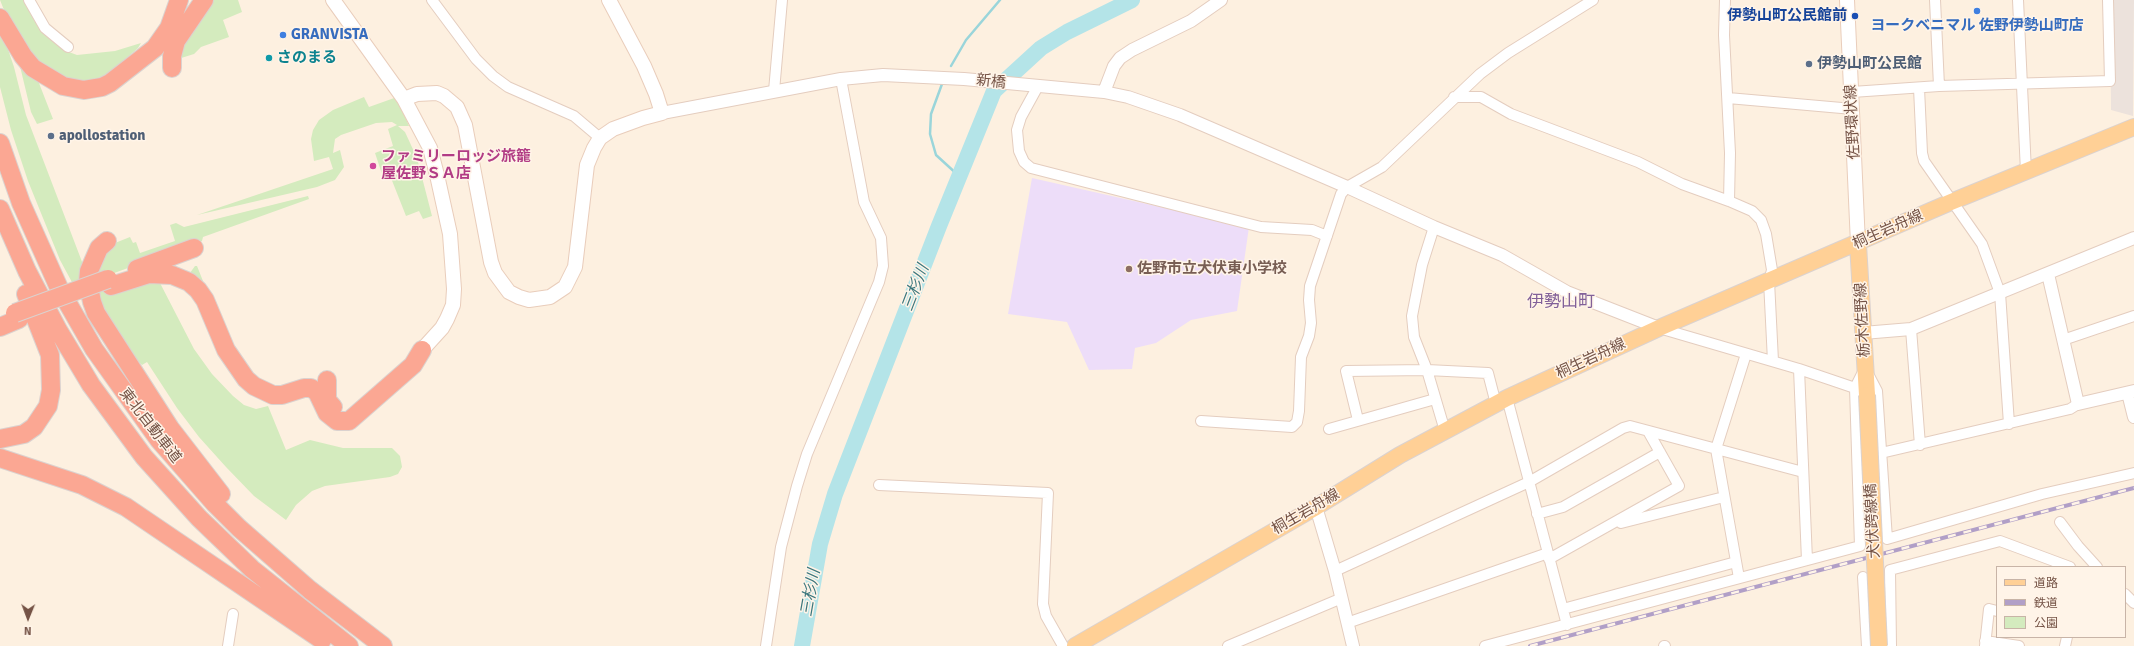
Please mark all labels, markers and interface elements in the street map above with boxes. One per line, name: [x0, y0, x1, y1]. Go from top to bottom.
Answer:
marker: ヨークベニマル 佐野伊勢山町店: [1972, 6, 1982, 16]
place label: 伊勢山町公民館前: [1727, 7, 1847, 25]
marker: 伊勢山町公民館前: [1850, 11, 1860, 21]
place label: ヨークベニマル 佐野伊勢山町店: [1870, 17, 2084, 35]
place label: GRANVISTA: [291, 26, 368, 44]
marker: GRANVISTA: [278, 30, 288, 40]
place label: さのまる: [277, 49, 337, 67]
marker: さのまる: [264, 53, 274, 63]
place label: 伊勢山町公民館: [1817, 55, 1922, 73]
marker: 伊勢山町公民館: [1804, 59, 1814, 69]
street label: 新橋: [975, 71, 1007, 93]
street label: 佐野環状線: [1842, 84, 1864, 160]
place label: apollostation: [59, 127, 145, 145]
marker: apollostation: [46, 131, 56, 141]
place label: ファミリーロッジ旅籠 屋佐野ＳＡ店: [381, 148, 531, 183]
marker: ファミリーロッジ旅籠 屋佐野ＳＡ店: [368, 161, 378, 171]
street label: 桐生岩舟線: [1850, 207, 1926, 253]
place label: 佐野市立犬伏東小学校: [1137, 260, 1287, 278]
water label: 三杉川: [898, 262, 934, 314]
marker: 佐野市立犬伏東小学校: [1124, 264, 1134, 274]
street label: 栃木佐野線: [1852, 282, 1874, 358]
district label: 伊勢山町: [1527, 293, 1595, 313]
street label: 桐生岩舟線: [1553, 335, 1629, 383]
street label: 東北自動車道: [115, 385, 185, 467]
street label: 犬伏跨線橋: [1862, 483, 1884, 559]
street label: 桐生岩舟線: [1269, 485, 1343, 539]
legend: [1996, 566, 2126, 638]
water label: 三杉川: [797, 568, 825, 618]
text: 道路: [2034, 576, 2058, 591]
text: 鉄道: [2034, 596, 2058, 611]
north arrow: [8, 598, 48, 638]
text: 公園: [2034, 616, 2058, 631]
text: N: [24, 624, 32, 637]

